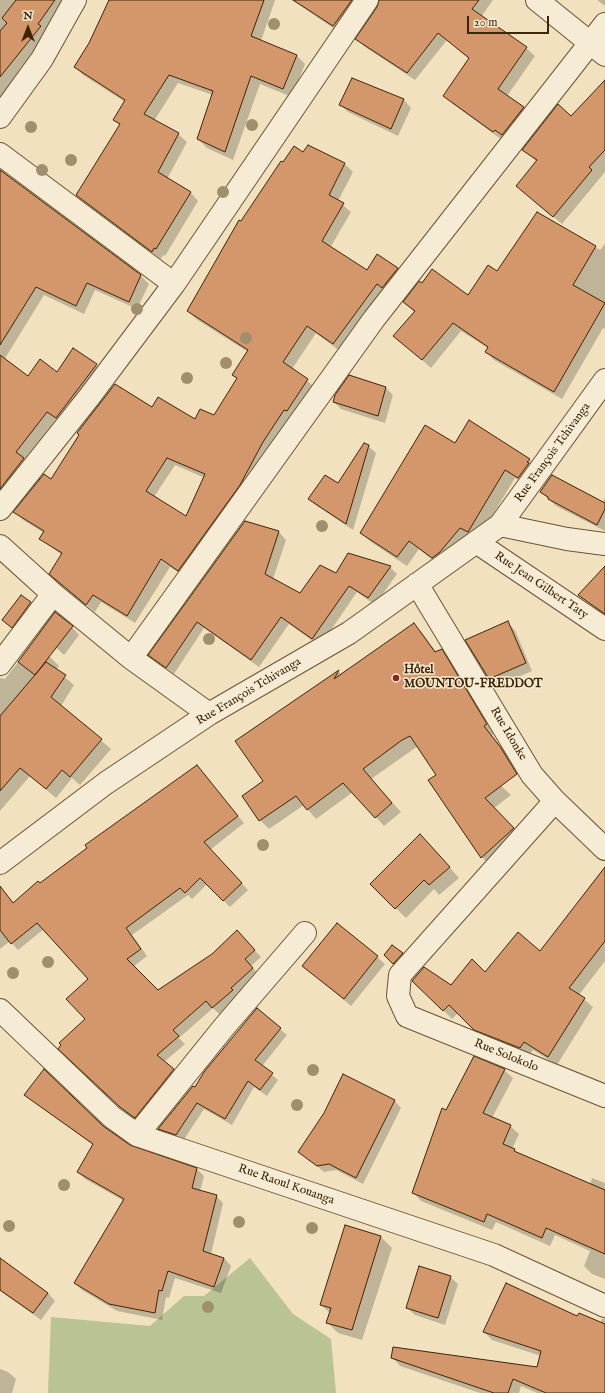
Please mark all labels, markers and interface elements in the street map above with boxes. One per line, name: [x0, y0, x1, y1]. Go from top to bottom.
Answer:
north arrow: [8, 8, 48, 48]
scale bar: [469, 8, 551, 34]
text: N: [23, 9, 33, 23]
text: 20 m: [474, 15, 497, 30]
street label: Rue François Tchivanga: [512, 400, 594, 506]
street label: Rue Jean Gilbert Taty: [491, 549, 591, 623]
street label: Rue François Tchivanga: [194, 655, 304, 729]
place label: Hôtel MOUNTOU-FREDDOT: [404, 664, 543, 692]
marker: Hôtel MOUNTOU-FREDDOT: [391, 673, 401, 683]
street label: Rue Idonke: [486, 705, 530, 763]
street label: Rue Solokolo: [472, 1037, 540, 1075]
street label: Rue Raoul Kouanga: [236, 1162, 336, 1208]

